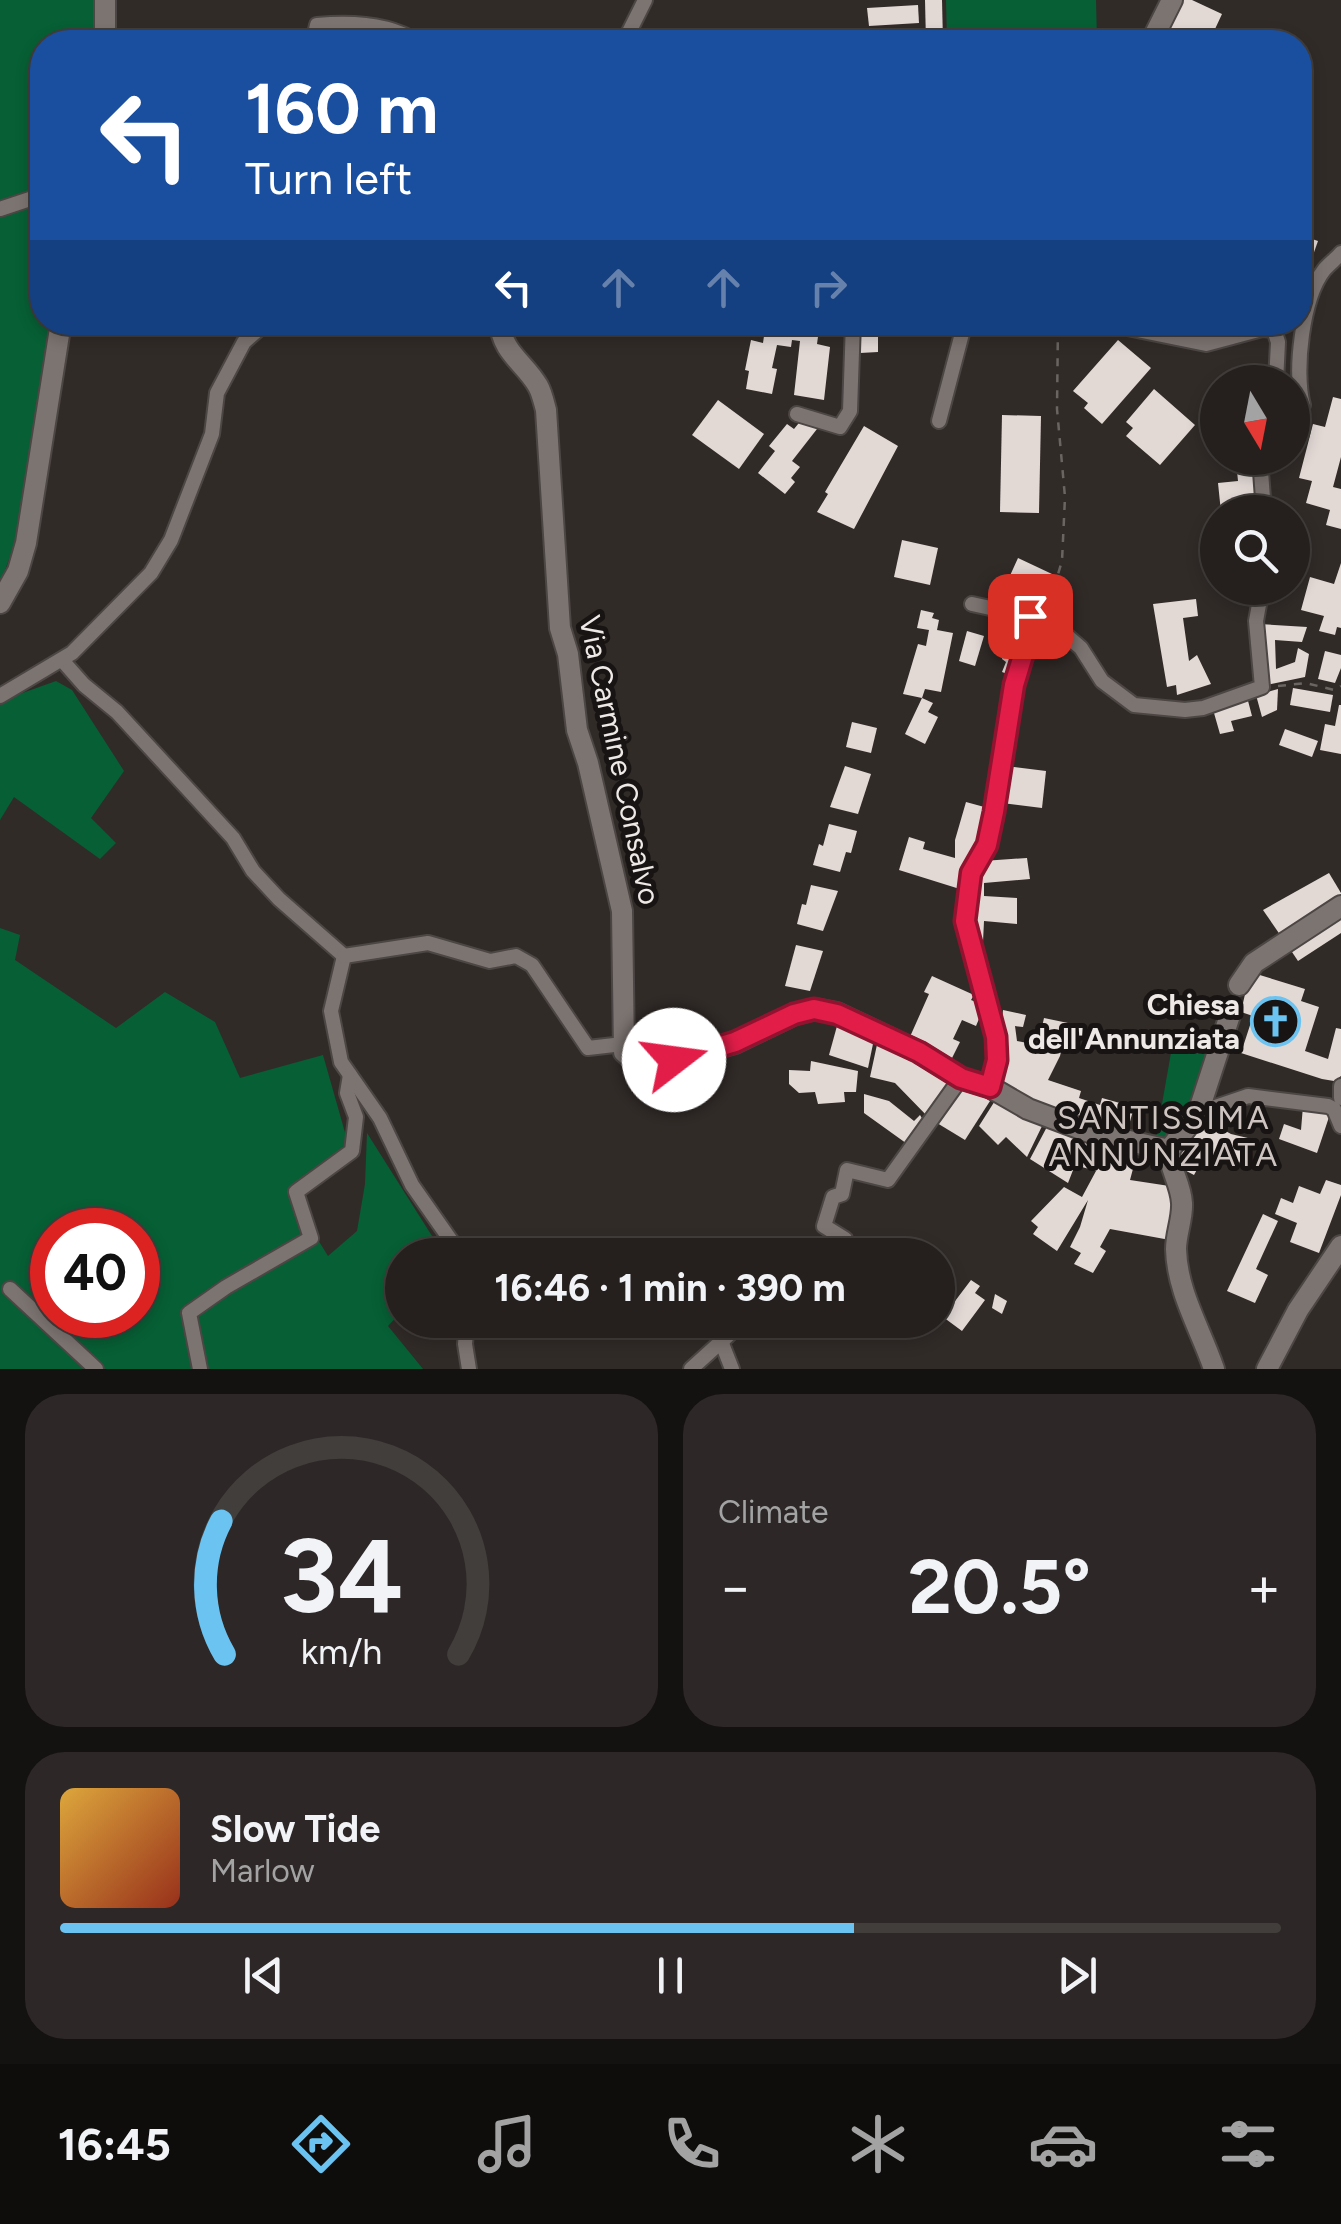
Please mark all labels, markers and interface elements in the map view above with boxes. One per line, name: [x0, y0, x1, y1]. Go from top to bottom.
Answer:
text: 160 m: [245, 66, 438, 151]
icon: left: [80, 70, 210, 200]
text: Turn left: [245, 151, 412, 205]
icon: left: [486, 260, 541, 315]
icon: ahead: [591, 260, 646, 315]
icon: ahead: [696, 260, 751, 315]
icon: right: [801, 260, 856, 315]
north arrow: [1200, 365, 1310, 475]
map controls: [1200, 365, 1310, 605]
button: search: [1200, 495, 1310, 605]
pin: [988, 574, 1073, 659]
icon: arrive: [1003, 589, 1058, 644]
street label: Via Carmine Consalvo: [571, 612, 669, 908]
place label: Chiesa dell'Annunziata: [1028, 986, 1240, 1057]
church icon: Chiesa dell'Annunziata: [1249, 995, 1301, 1047]
position arrow: [622, 1008, 726, 1112]
district label: SANTISSIMA ANNUNZIATA: [1048, 1099, 1280, 1174]
speed limit sign: 40: [30, 1208, 160, 1338]
text: 16:46 · 1 min · 390 m: [494, 1265, 846, 1311]
text: Climate: [718, 1493, 829, 1531]
text: 34: [280, 1513, 403, 1638]
text: 20.5°: [908, 1542, 1091, 1632]
text: −: [718, 1554, 752, 1620]
text: +: [1247, 1554, 1281, 1620]
text: km/h: [301, 1630, 382, 1673]
text: Slow Tide: [210, 1806, 380, 1852]
text: Marlow: [210, 1852, 314, 1890]
icon: previous: [236, 1948, 291, 2003]
icon: pause: [643, 1948, 698, 2003]
icon: next: [1050, 1948, 1105, 2003]
icon: directions: [286, 2109, 356, 2179]
icon: music: [472, 2109, 542, 2179]
icon: phone: [657, 2109, 727, 2179]
icon: climate: [843, 2109, 913, 2179]
icon: car: [1028, 2109, 1098, 2179]
icon: filters: [1213, 2109, 1283, 2179]
text: 16:45: [58, 2117, 171, 2171]

